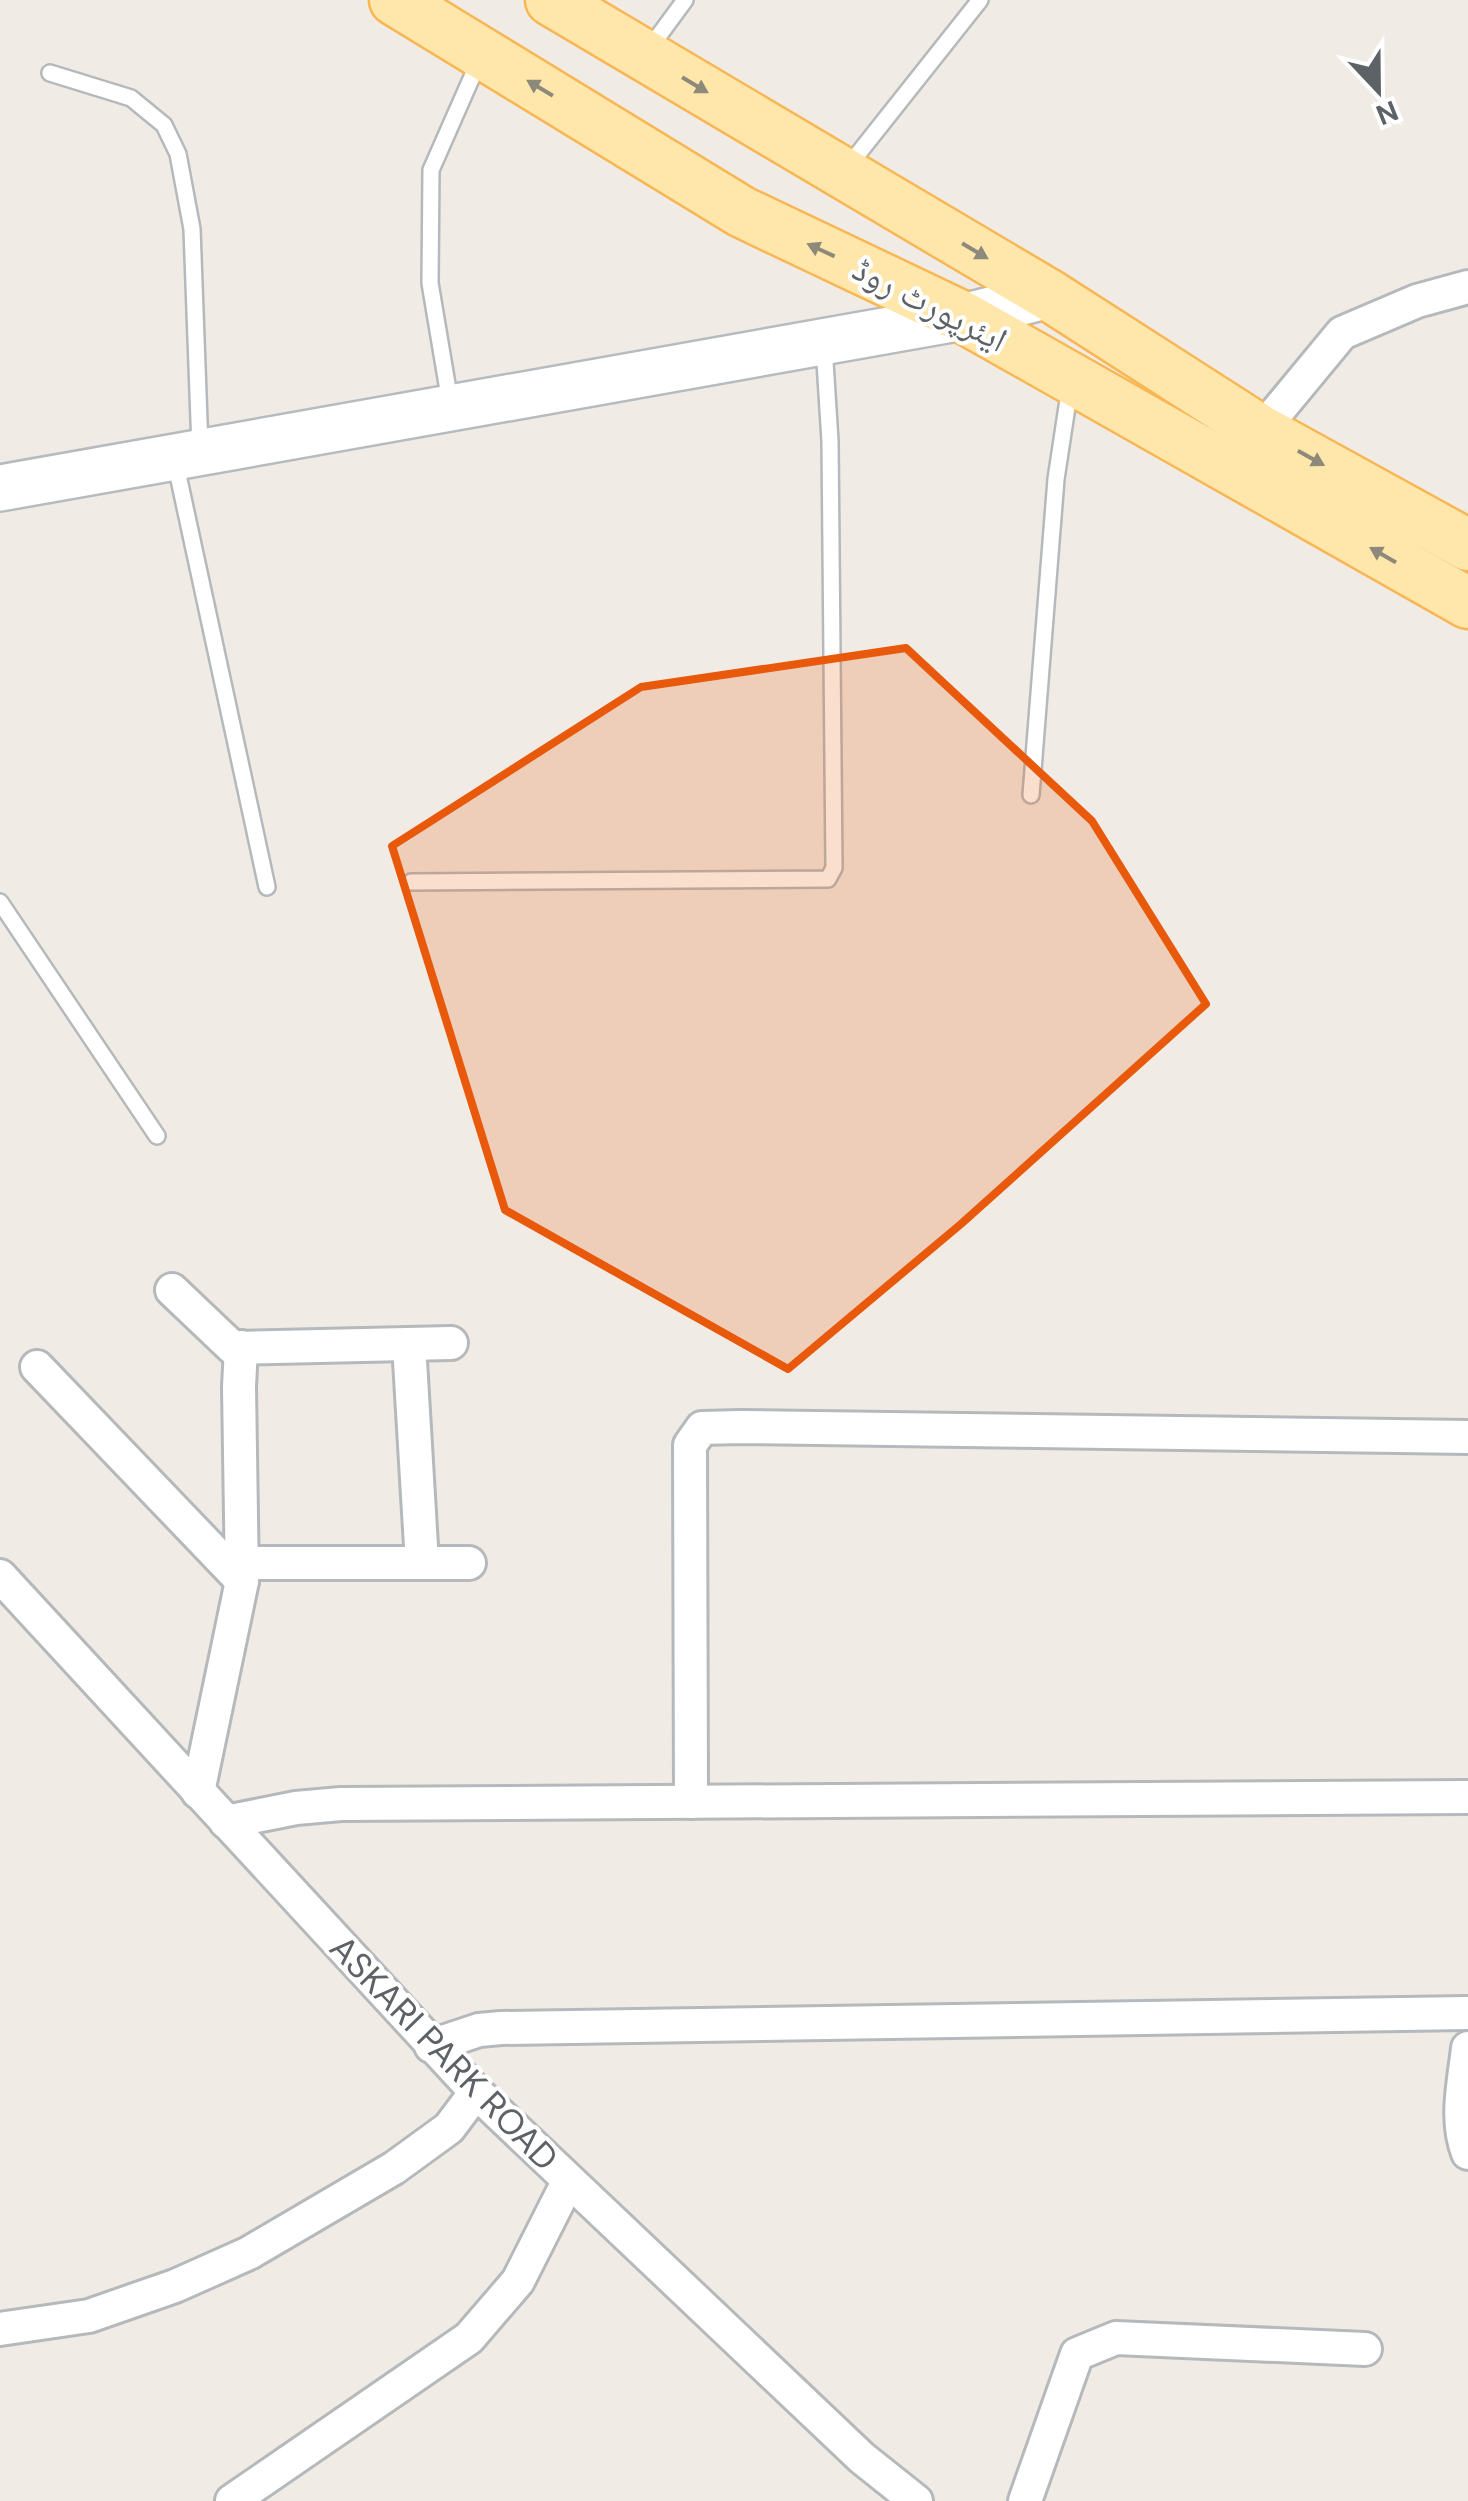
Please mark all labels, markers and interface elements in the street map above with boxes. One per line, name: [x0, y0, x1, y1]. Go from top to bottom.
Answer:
north arrow: [1328, 40, 1428, 140]
one-way arrow: [681, 76, 709, 93]
one-way arrow: [526, 80, 554, 97]
text: N: [1371, 92, 1404, 134]
one-way arrow: [806, 241, 835, 258]
one-way arrow: [961, 242, 989, 259]
street label: ایئرپورٹ روڈ: [845, 246, 1015, 362]
one-way arrow: [1296, 450, 1325, 467]
one-way arrow: [1369, 547, 1397, 564]
street label: ASKARI PARK ROAD: [320, 1926, 568, 2180]

